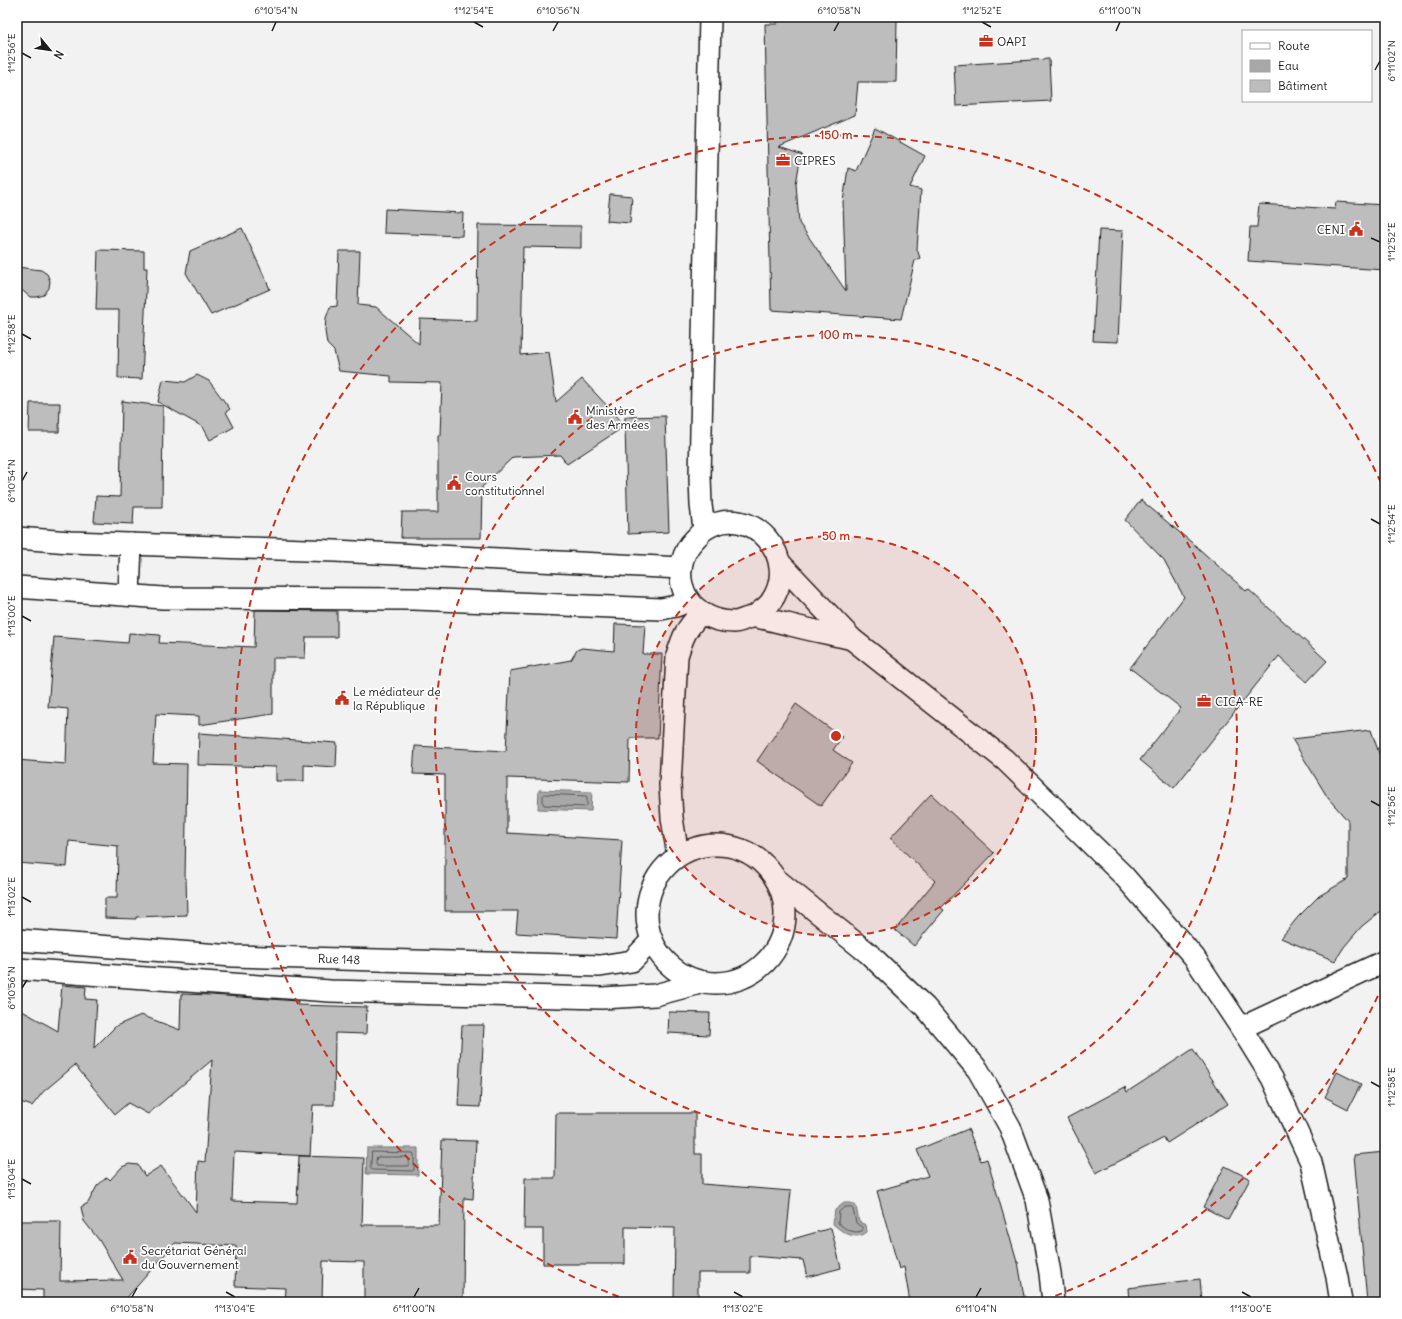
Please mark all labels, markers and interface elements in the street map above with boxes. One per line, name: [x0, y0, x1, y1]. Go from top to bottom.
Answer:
text: 6°10'54"N: [254, 4, 298, 17]
text: 1°12'54"E: [454, 4, 494, 17]
text: 6°10'56"N: [536, 4, 580, 17]
text: 6°10'58"N: [817, 4, 861, 17]
text: 1°12'52"E: [962, 4, 1002, 17]
text: 6°11'00"N: [1099, 4, 1141, 17]
north arrow: [30, 30, 70, 70]
legend: [1242, 30, 1372, 102]
text: 1°12'56"E: [5, 33, 18, 73]
office icon: OAPI: [978, 33, 994, 49]
place label: OAPI: [997, 34, 1026, 49]
text: Route: [1278, 38, 1310, 53]
text: 6°11'02"N: [1385, 40, 1398, 82]
text: N: [51, 48, 67, 62]
text: Eau: [1278, 58, 1299, 73]
text: Bâtiment: [1278, 78, 1327, 93]
text: 150 m: [820, 127, 853, 142]
office icon: CIPRES: [775, 152, 791, 168]
place label: CIPRES: [794, 153, 836, 168]
public building icon: CENI: [1348, 221, 1364, 237]
place label: CENI: [1317, 222, 1345, 237]
text: 1°12'52"E: [1385, 222, 1398, 262]
text: 1°12'58"E: [5, 314, 18, 354]
text: 100 m: [819, 327, 853, 342]
place label: Ministère des Armées: [586, 403, 649, 432]
public building icon: Ministère des Armées: [567, 409, 583, 425]
text: 6°10'54"N: [5, 459, 18, 503]
place label: Cours constitutionnel: [465, 469, 544, 498]
public building icon: Cours constitutionnel: [446, 475, 462, 491]
text: 1°12'54"E: [1385, 504, 1398, 544]
text: 50 m: [822, 528, 851, 543]
text: 1°13'00"E: [5, 595, 18, 637]
place label: Le médiateur de la République: [353, 684, 441, 713]
public building icon: Le médiateur de la République: [334, 690, 350, 706]
office icon: CICA-RE: [1196, 693, 1212, 709]
place label: CICA-RE: [1215, 694, 1263, 709]
centre of rings: [829, 729, 843, 743]
text: 1°12'56"E: [1385, 786, 1398, 826]
text: 1°13'02"E: [5, 877, 18, 917]
street label: Rue 148: [318, 951, 361, 967]
text: 6°10'56"N: [5, 966, 18, 1010]
text: 1°12'58"E: [1385, 1067, 1398, 1107]
text: 1°13'04"E: [5, 1159, 18, 1199]
place label: Secrétariat Général du Gouvernement: [141, 1243, 246, 1272]
public building icon: Secrétariat Général du Gouvernement: [122, 1249, 138, 1265]
text: 6°10'58"N: [110, 1302, 154, 1315]
text: 1°13'04"E: [215, 1302, 255, 1315]
text: 6°11'00"N: [393, 1302, 435, 1315]
text: 1°13'02"E: [723, 1302, 763, 1315]
text: 6°11'04"N: [955, 1302, 997, 1315]
text: 1°13'00"E: [1230, 1302, 1272, 1315]

